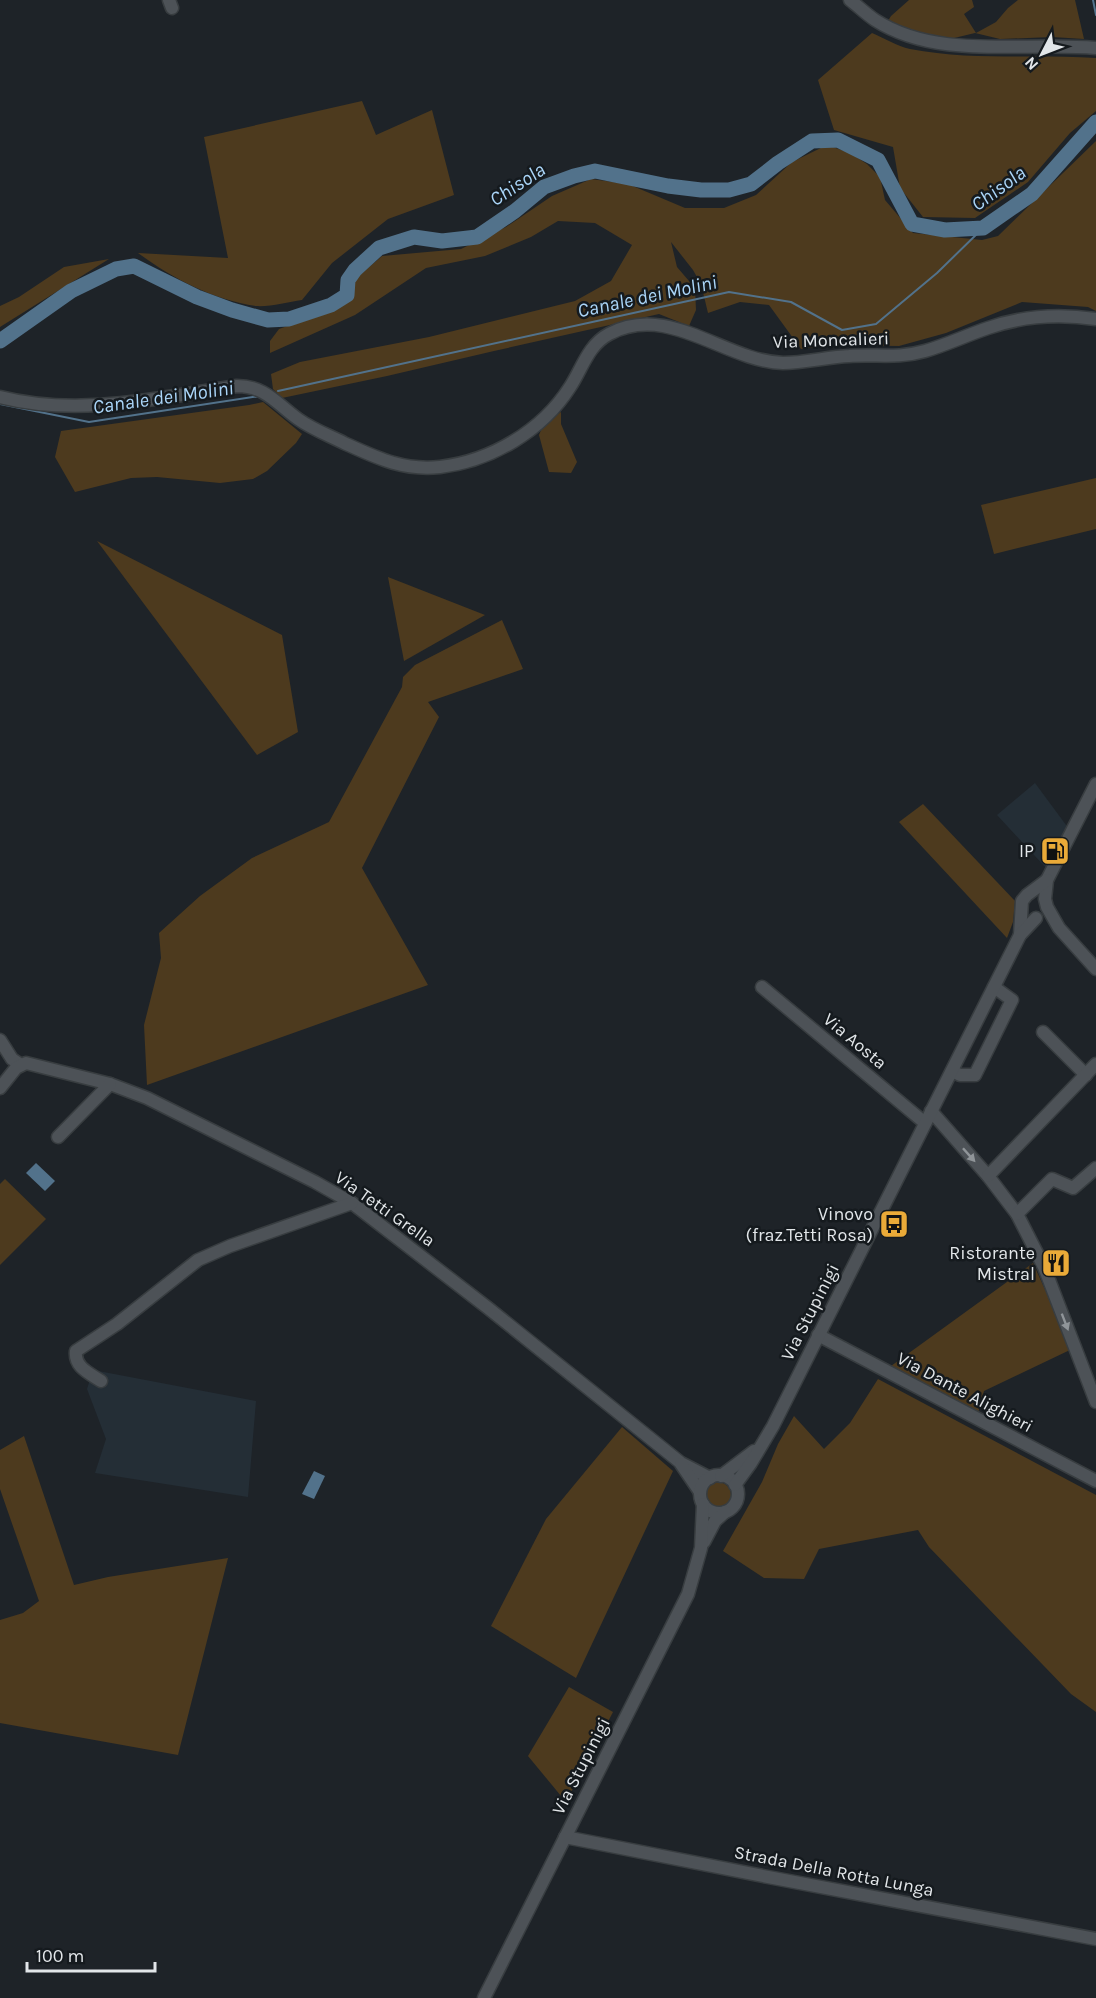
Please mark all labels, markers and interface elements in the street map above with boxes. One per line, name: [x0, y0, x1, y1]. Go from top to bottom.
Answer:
north arrow: [1012, 24, 1072, 84]
text: N: [1020, 53, 1042, 74]
water label: Chisola: [485, 158, 549, 211]
water label: Chisola: [967, 161, 1030, 216]
water label: Canale dei Molini: [575, 270, 719, 322]
street label: Via Moncalieri: [772, 327, 890, 353]
water label: Canale dei Molini: [91, 376, 235, 419]
fuel station icon: IP: [1039, 835, 1071, 867]
place label: IP: [1019, 840, 1034, 862]
street label: Via Aosta: [819, 1008, 891, 1074]
one-way arrow: [962, 1147, 975, 1162]
street label: Via Tetti Grella: [331, 1166, 439, 1252]
place label: Vinovo (fraz.Tetti Rosa): [746, 1203, 873, 1246]
bus stop icon: Vinovo (fraz.Tetti Rosa): [878, 1208, 910, 1240]
place label: Ristorante Mistral: [949, 1242, 1035, 1285]
restaurant icon: Ristorante Mistral: [1040, 1247, 1072, 1279]
street label: Via Stupinigi: [776, 1260, 844, 1364]
one-way arrow: [1061, 1313, 1070, 1331]
street label: Via Dante Alighieri: [893, 1347, 1037, 1437]
street label: Via Stupinigi: [547, 1714, 615, 1818]
street label: Strada Della Rotta Lunga: [732, 1841, 936, 1901]
scale bar: [27, 1935, 154, 1973]
text: 100 m: [36, 1945, 84, 1967]

